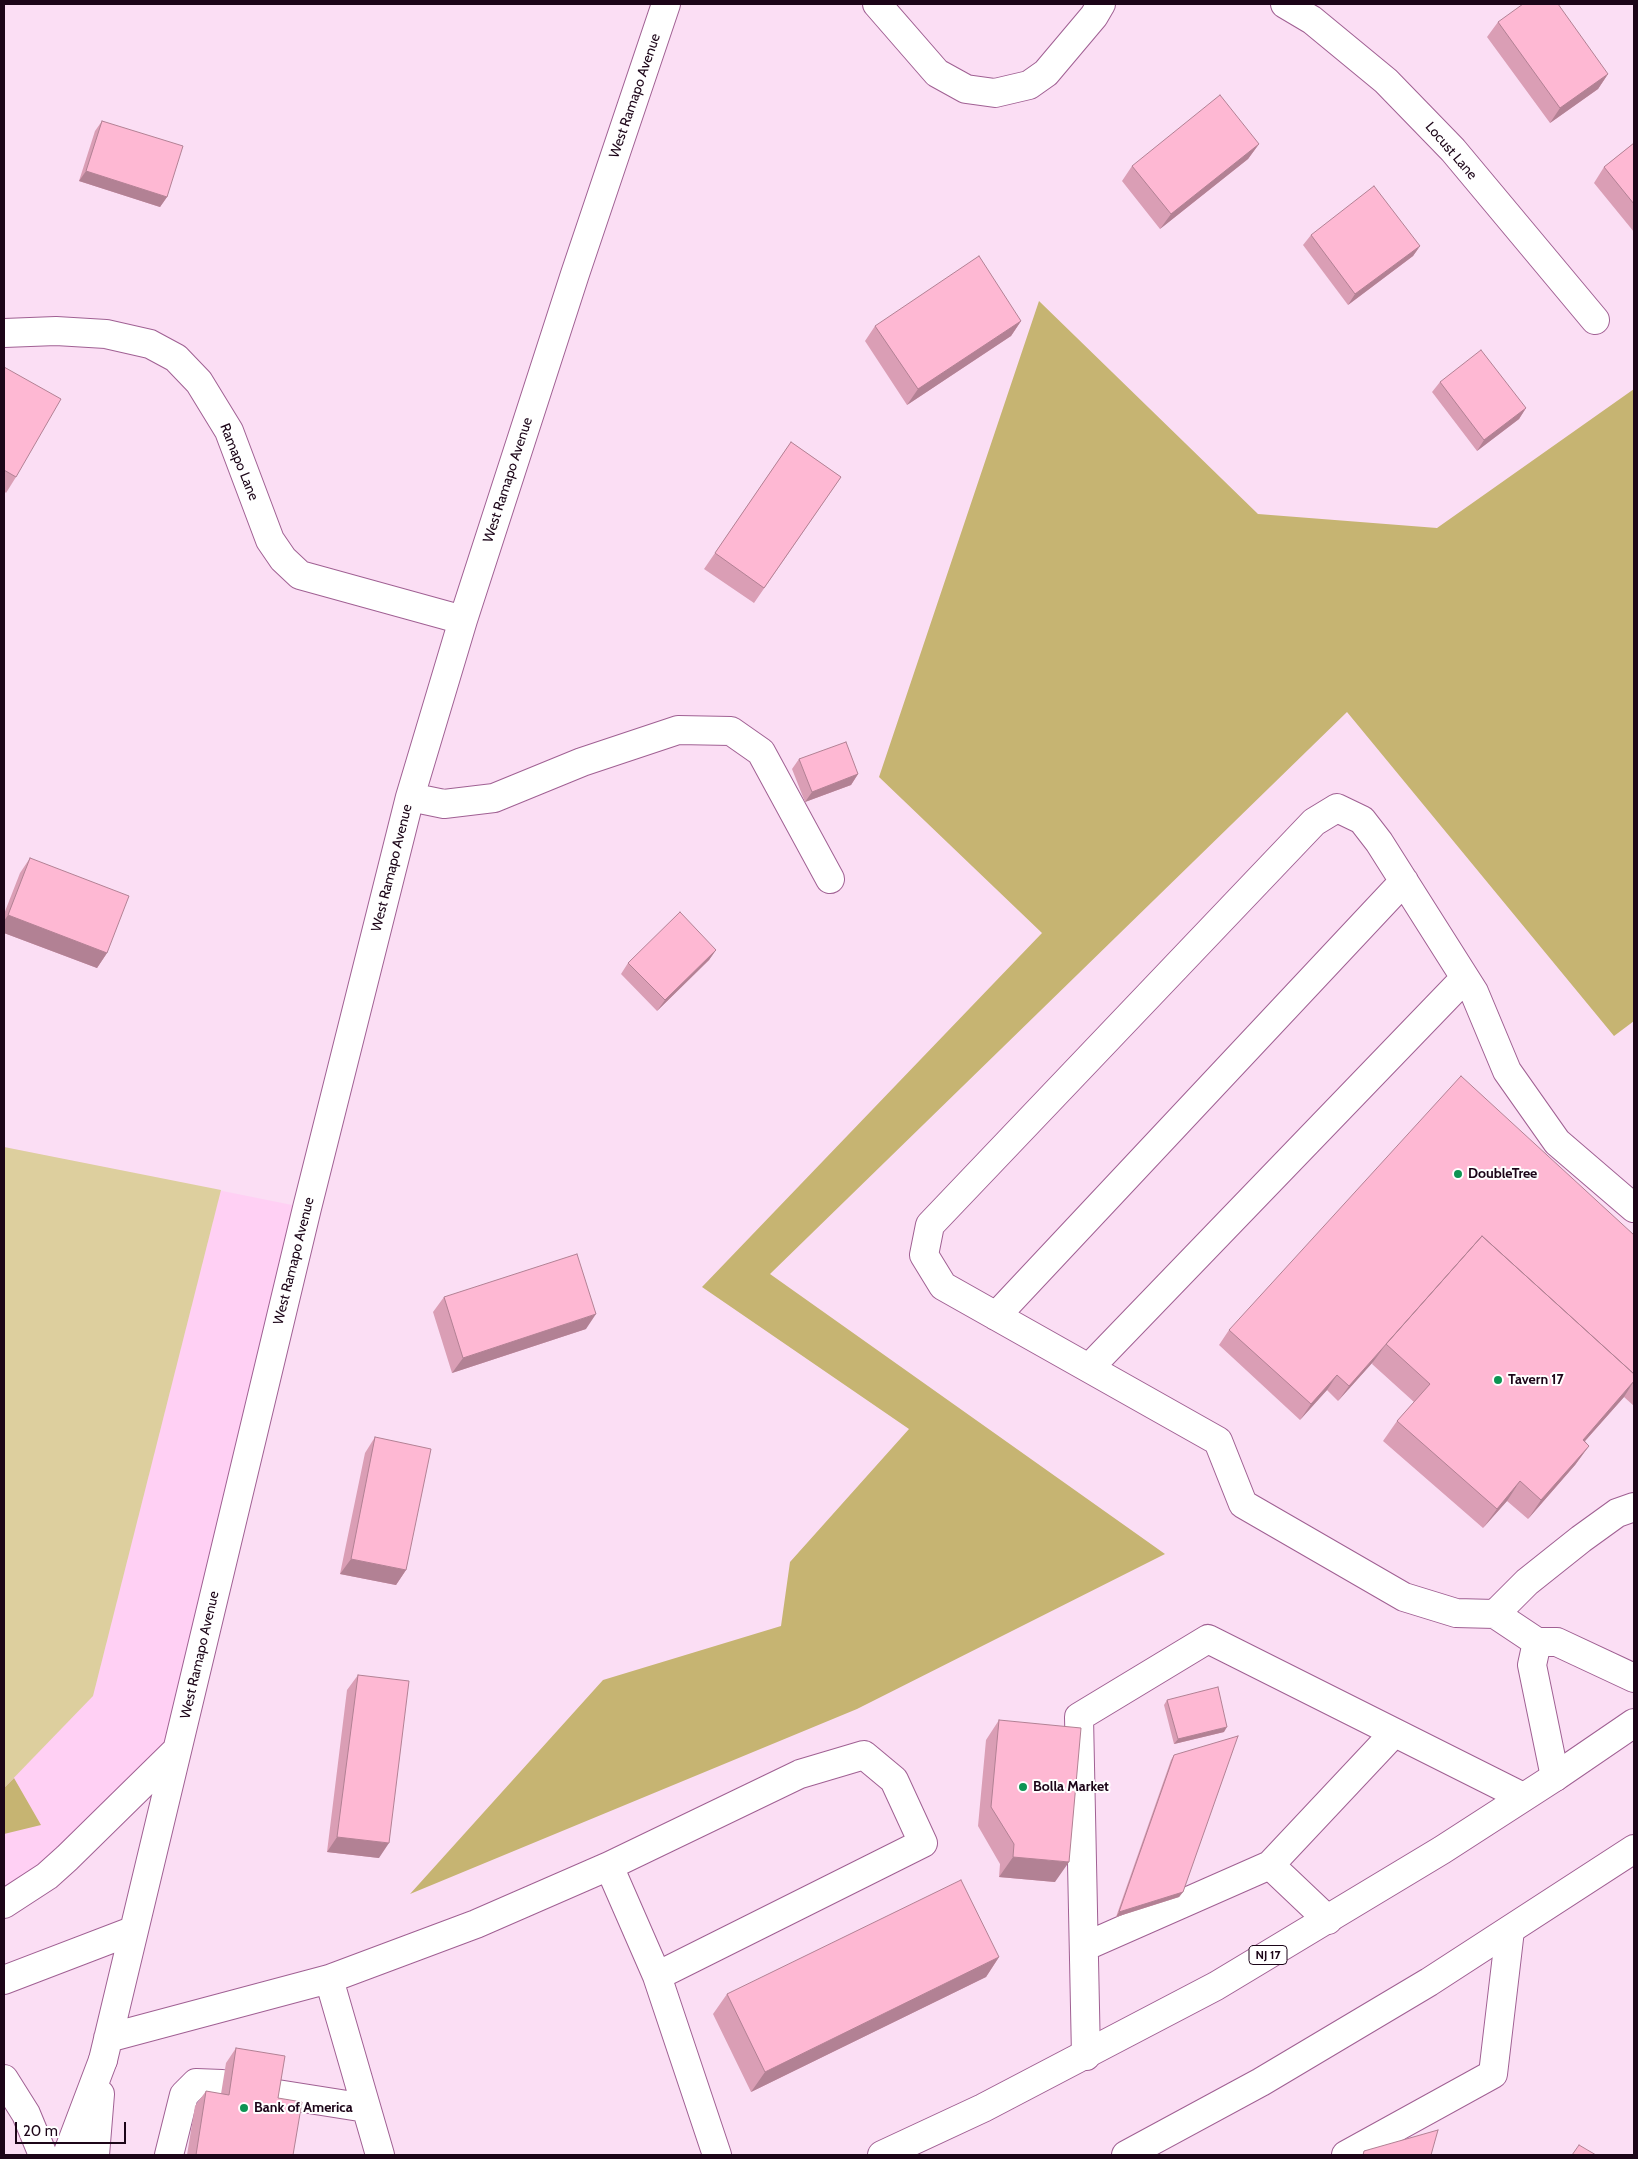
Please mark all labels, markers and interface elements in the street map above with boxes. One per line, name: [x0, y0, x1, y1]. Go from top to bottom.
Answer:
street label: West Ramapo Avenue: [606, 31, 664, 161]
street label: Locust Lane: [1421, 119, 1481, 183]
street label: West Ramapo Avenue: [480, 415, 536, 545]
street label: Ramapo Lane: [216, 421, 262, 503]
street label: West Ramapo Avenue: [368, 803, 416, 933]
place label: DoubleTree: [1468, 1166, 1537, 1182]
marker: DoubleTree: [1452, 1168, 1464, 1180]
street label: West Ramapo Avenue: [270, 1196, 318, 1326]
place label: Tavern 17: [1508, 1372, 1564, 1388]
marker: Tavern 17: [1492, 1374, 1504, 1386]
street label: West Ramapo Avenue: [177, 1589, 223, 1721]
place label: Bolla Market: [1033, 1779, 1109, 1795]
marker: Bolla Market: [1017, 1781, 1029, 1793]
road number: NJ 17: [1249, 1946, 1287, 1964]
place label: Bank of America: [254, 2100, 353, 2116]
marker: Bank of America: [238, 2102, 250, 2114]
scale bar: [18, 2112, 129, 2144]
text: 20 m: [23, 2122, 58, 2140]

